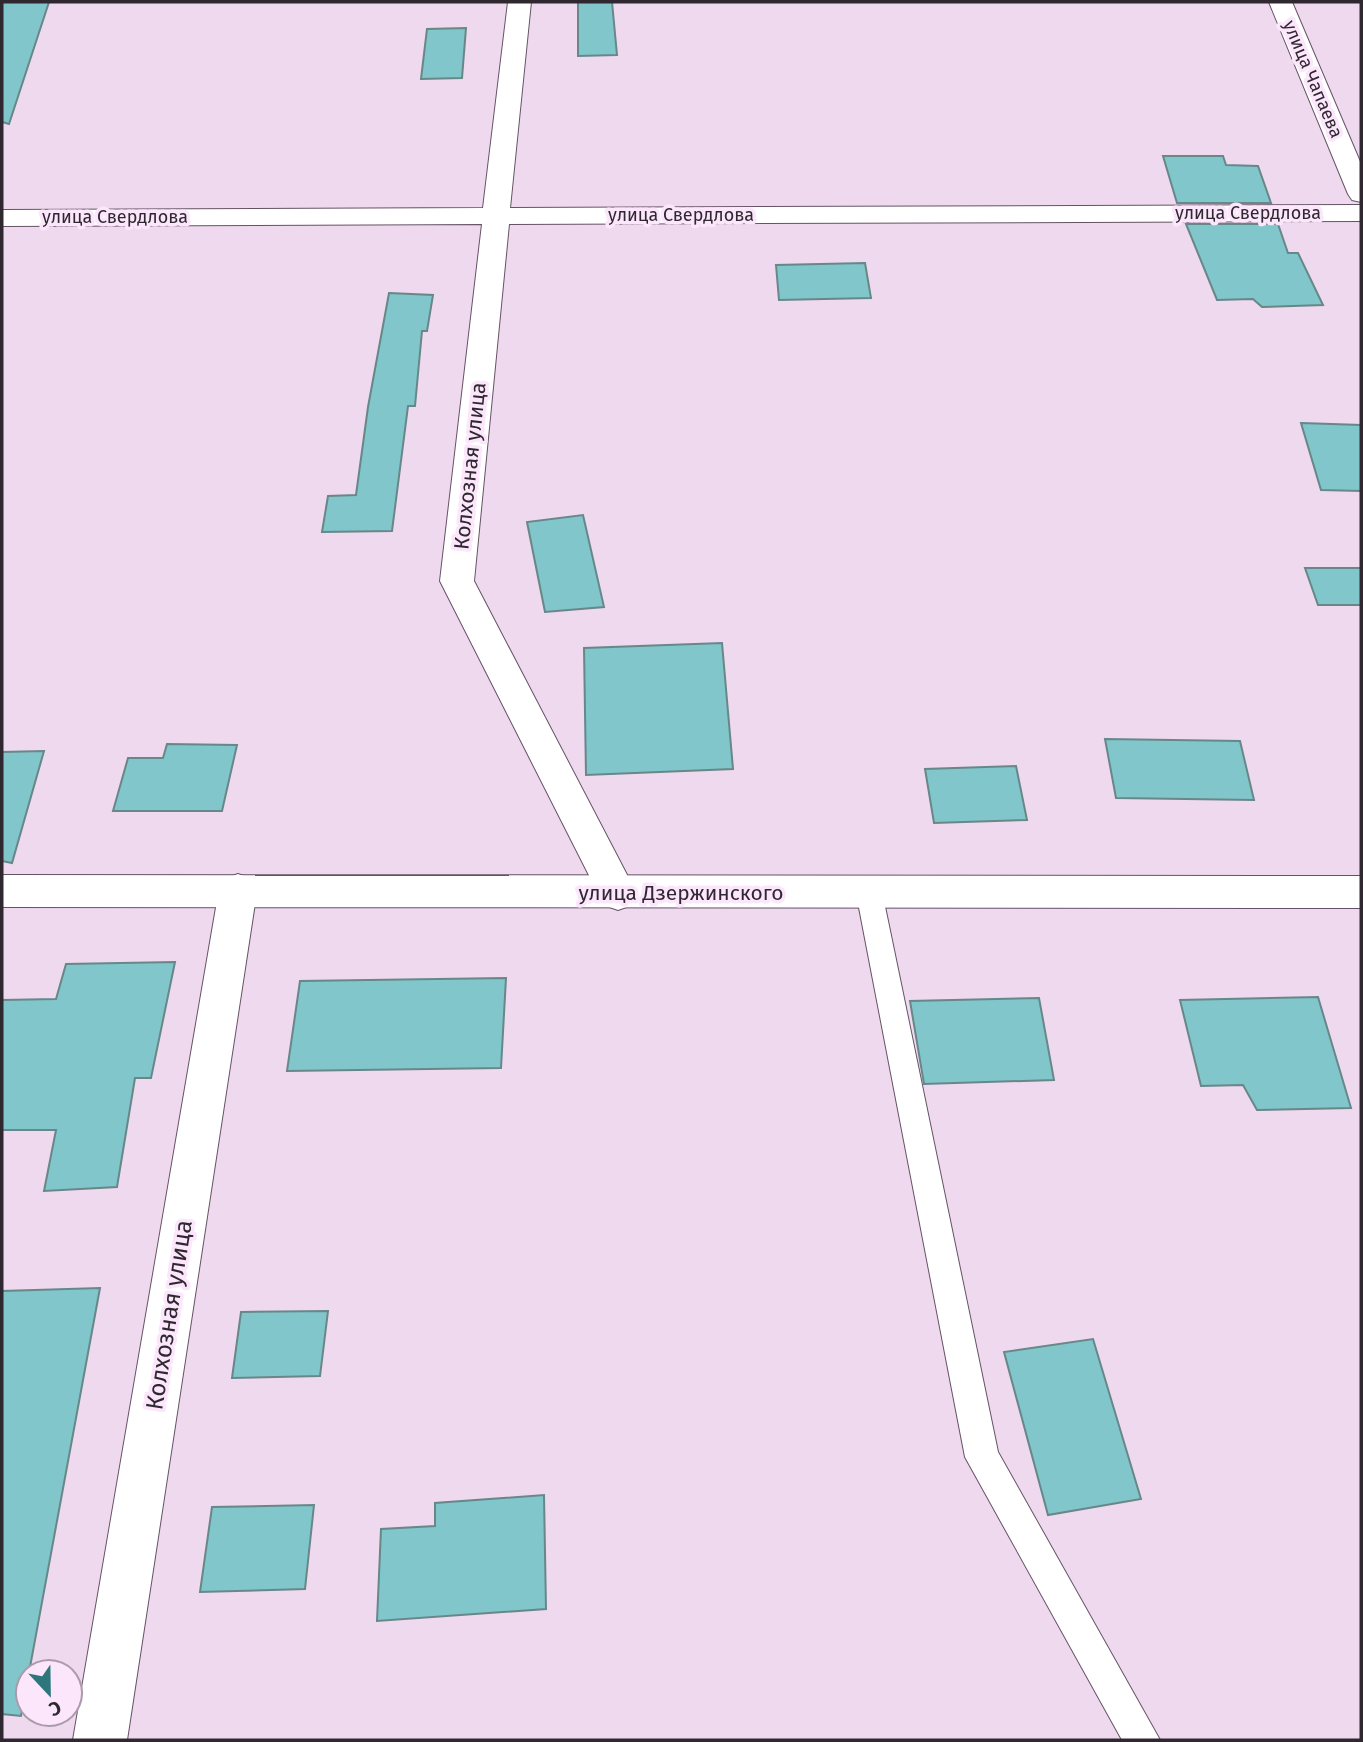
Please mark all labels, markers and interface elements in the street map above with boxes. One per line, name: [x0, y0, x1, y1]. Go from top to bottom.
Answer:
street label: улица Чапаева: [1278, 17, 1348, 141]
street label: улица Свердлова: [1175, 202, 1321, 224]
street label: улица Свердлова: [608, 204, 754, 226]
street label: улица Свердлова: [42, 206, 188, 228]
street label: Колхозная улица: [448, 381, 492, 551]
street label: улица Дзержинского: [579, 880, 783, 906]
street label: Колхозная улица: [140, 1218, 198, 1412]
north arrow: [14, 1658, 84, 1728]
text: С: [46, 1696, 65, 1721]

